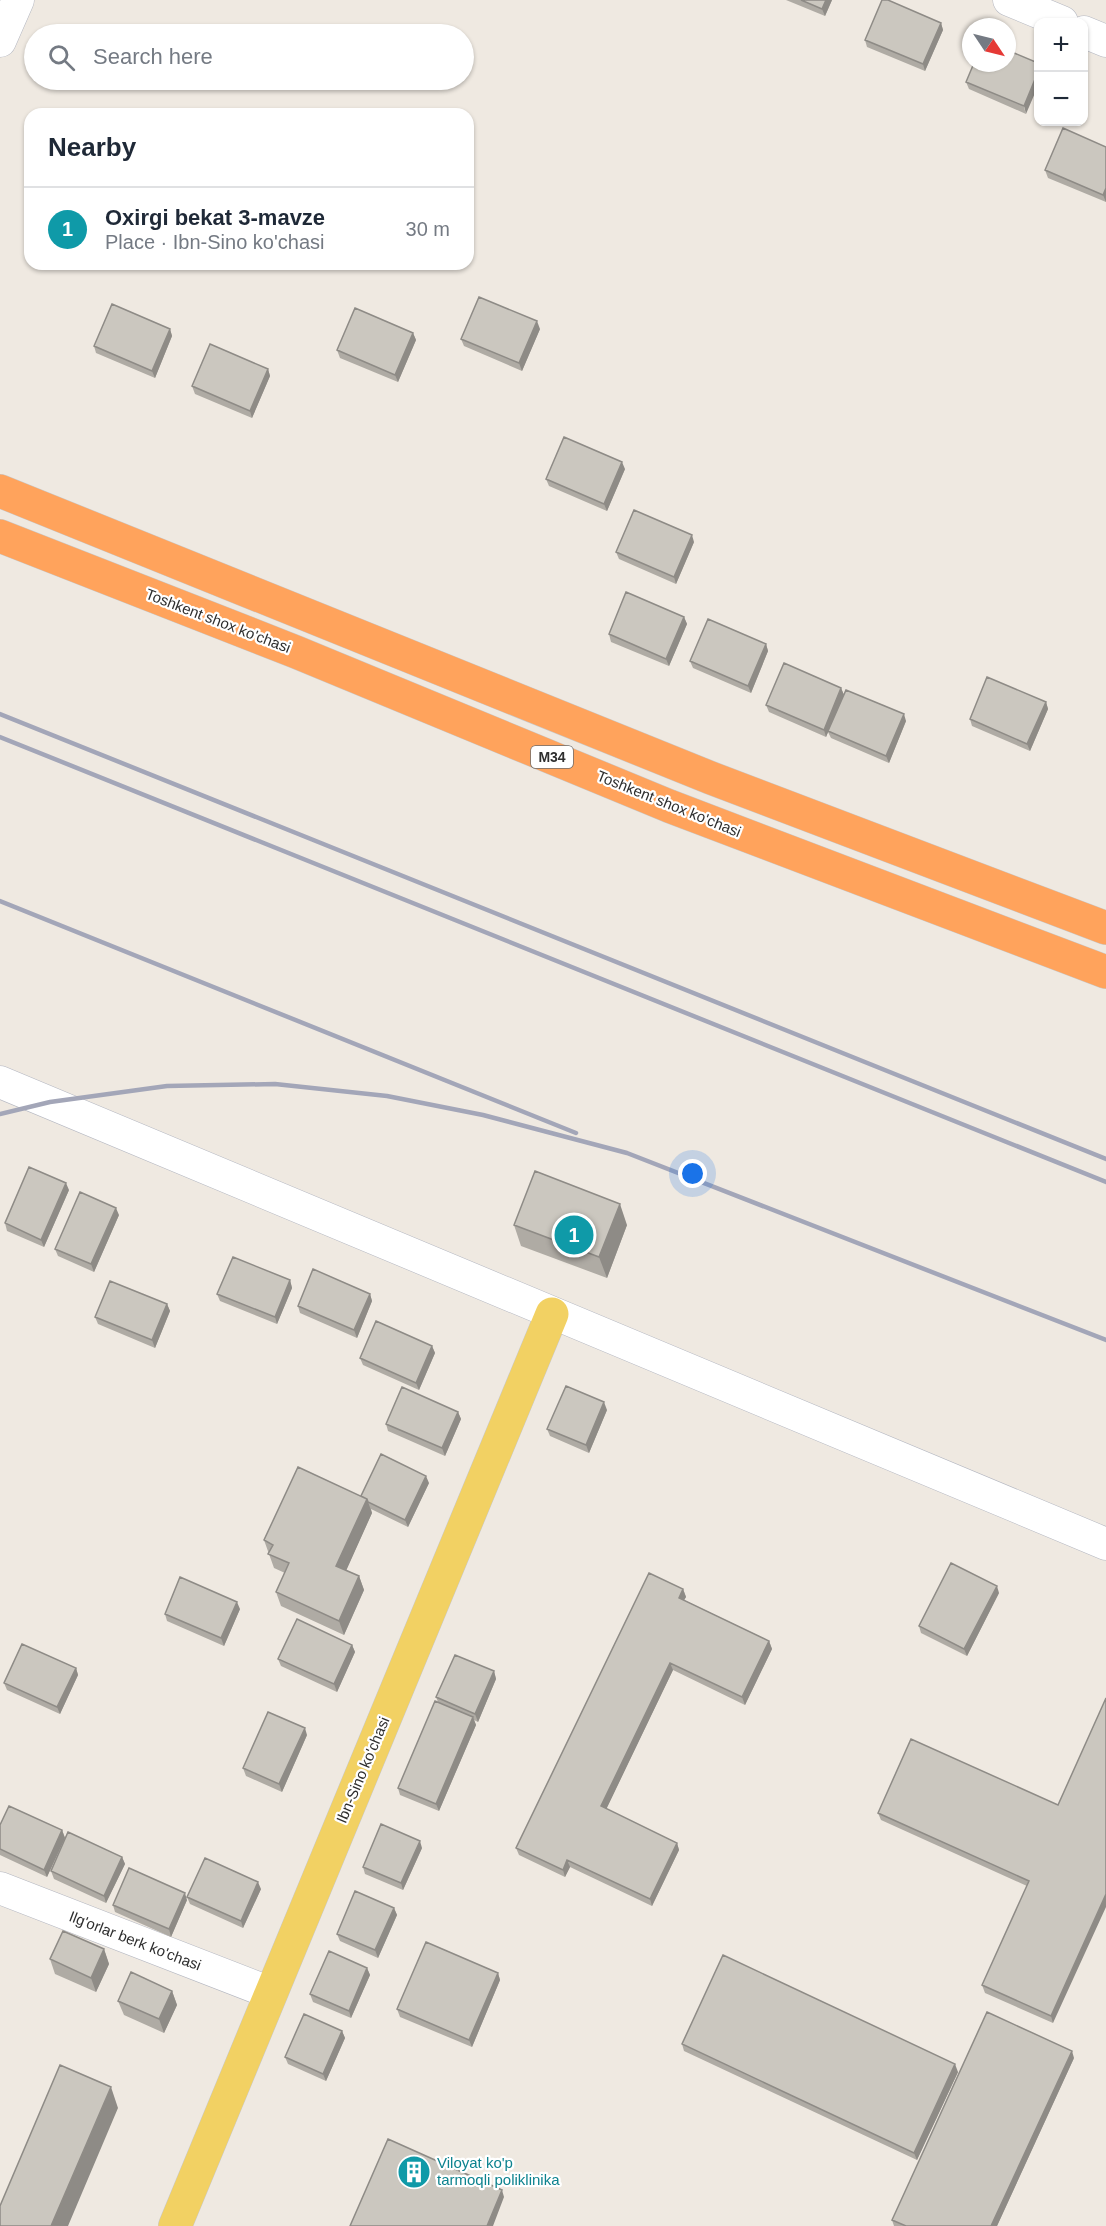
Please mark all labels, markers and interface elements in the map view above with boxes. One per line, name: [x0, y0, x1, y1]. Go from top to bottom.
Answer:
north arrow: [962, 18, 1016, 72]
map controls: [1034, 18, 1088, 126]
button: +: [1034, 18, 1088, 72]
search box: [24, 24, 474, 90]
icon: search: [45, 41, 78, 74]
text: Search here: [93, 44, 213, 69]
button: −: [1034, 72, 1088, 126]
text: Nearby: [48, 132, 136, 162]
text: Oxirgi bekat 3-mavze: [105, 205, 325, 230]
text: 1: [62, 218, 73, 240]
text: 30 m: [406, 218, 450, 240]
text: Place · Ibn-Sino ko'chasi: [105, 231, 324, 253]
street label: Toshkent shox ko'chasi: [143, 585, 293, 656]
road number: M34: [531, 746, 573, 768]
street label: Toshkent shox ko'chasi: [595, 767, 744, 840]
your location: [678, 1159, 707, 1188]
pin: 1: [554, 1212, 594, 1258]
street label: Ibn-Sino ko'chasi: [332, 1714, 393, 1825]
street label: Ilg'orlar berk ko'chasi: [67, 1908, 204, 1974]
building icon: Viloyat ko'p tarmoqli poliklinika: [396, 2154, 432, 2190]
place label: Viloyat ko'p tarmoqli poliklinika: [437, 2154, 560, 2188]

